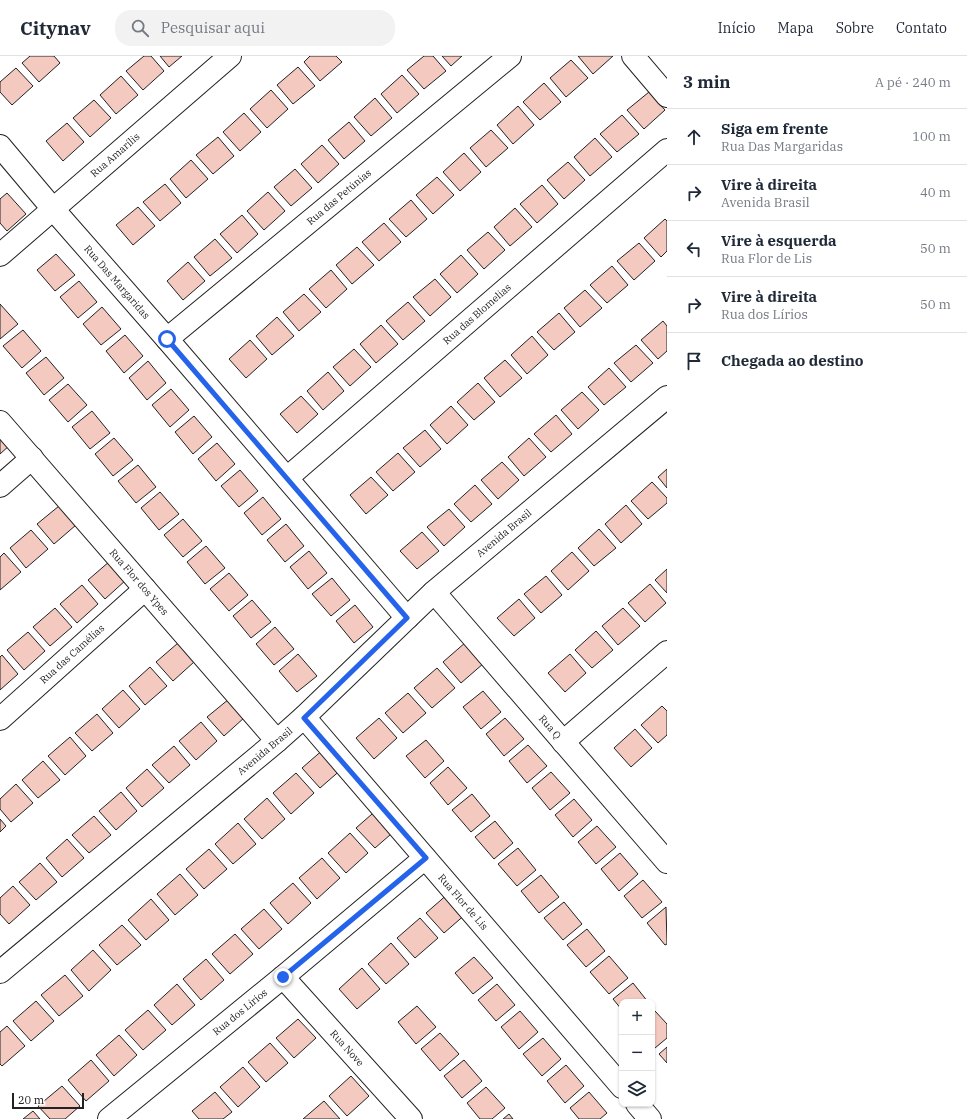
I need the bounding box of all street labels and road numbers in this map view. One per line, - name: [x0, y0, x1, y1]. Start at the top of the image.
- street label: Rua Amarílis: [88, 130, 142, 180]
- street label: Rua das Petúnias: [304, 166, 374, 228]
- street label: Rua Das Margaridas: [81, 242, 153, 322]
- street label: Rua das Blomelias: [440, 281, 514, 347]
- street label: Avenida Brasil: [474, 506, 534, 560]
- street label: Rua Flor dos Ypes: [107, 546, 171, 618]
- street label: Rua das Camélias: [37, 621, 107, 686]
- street label: Rua Q: [536, 712, 564, 742]
- street label: Avenida Brasil: [235, 724, 295, 778]
- street label: Rua Flor de Lis: [435, 871, 491, 933]
- street label: Rua dos Lírios: [210, 986, 270, 1038]
- street label: Rua Nove: [327, 1027, 367, 1069]

